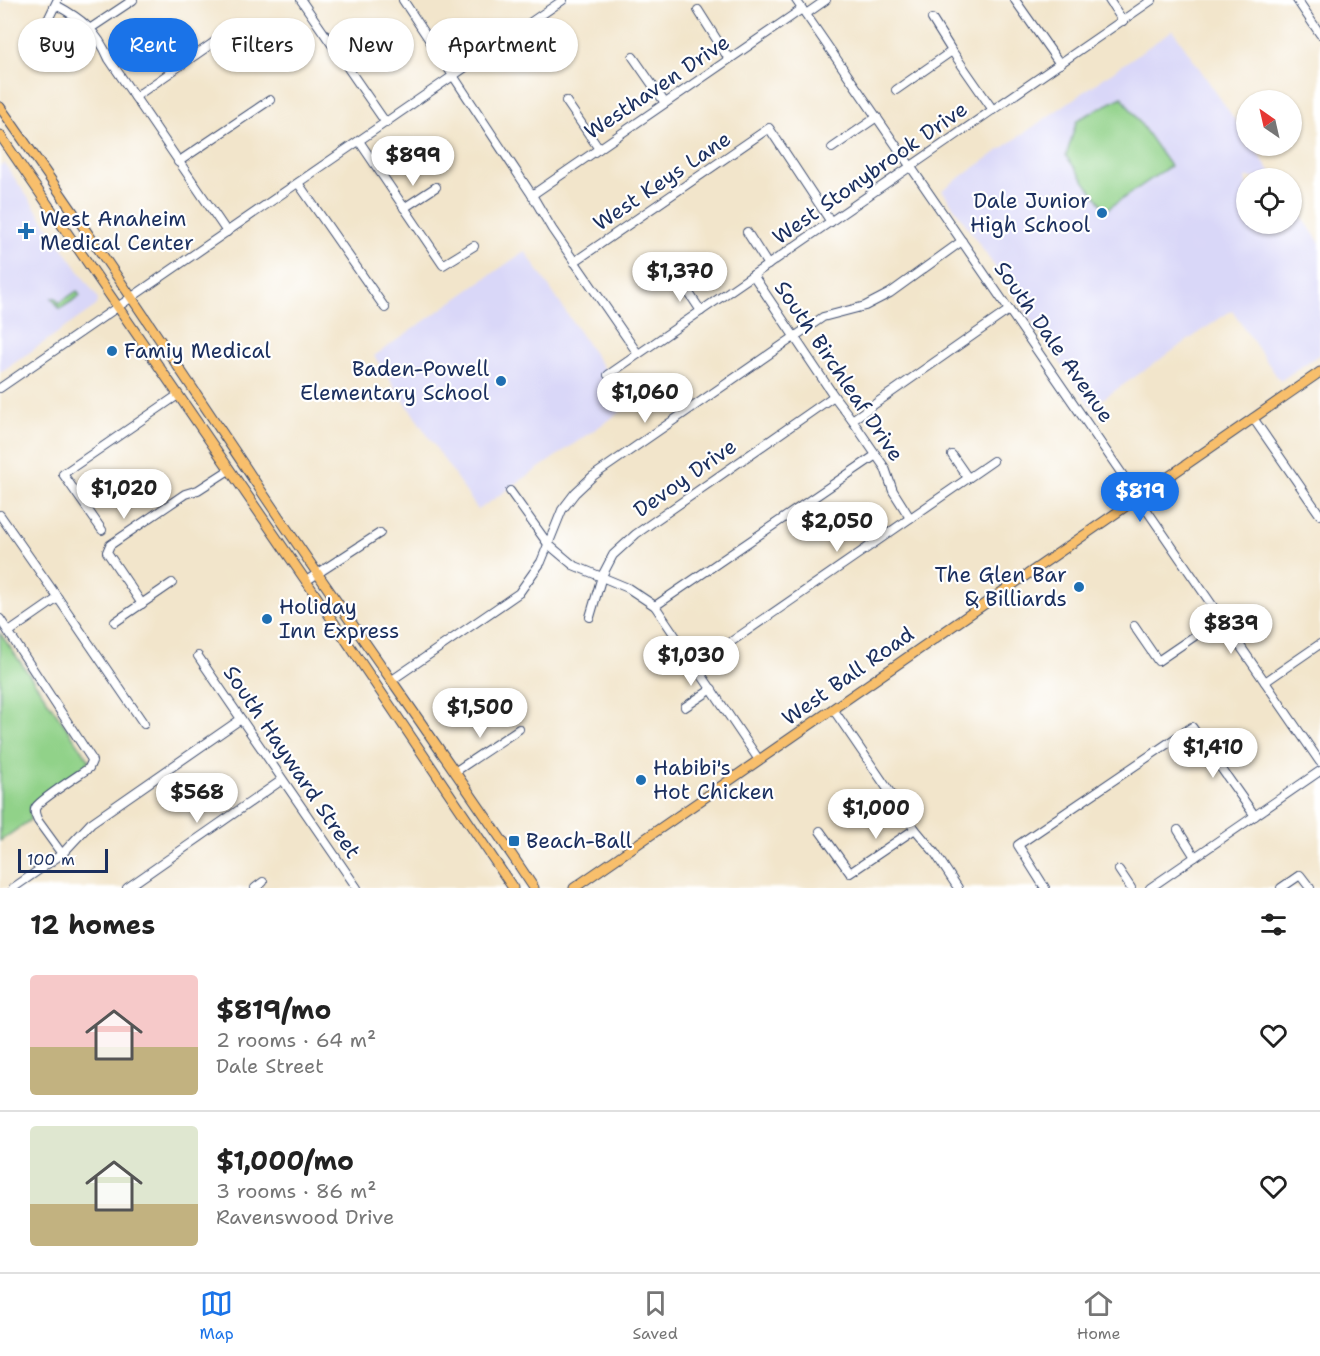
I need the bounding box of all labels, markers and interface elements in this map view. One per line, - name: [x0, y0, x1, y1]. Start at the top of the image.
- chip: Buy: [18, 18, 96, 72]
- chip: Rent: [108, 18, 198, 72]
- chip: Filters: [210, 18, 315, 72]
- chip: New: [327, 18, 414, 72]
- chip: Apartment: [426, 18, 578, 72]
- street label: Westhaven Drive: [579, 28, 735, 146]
- north arrow: [1236, 90, 1302, 156]
- map controls: [1236, 90, 1302, 234]
- street label: West Stonybrook Drive: [767, 95, 973, 251]
- street label: West Keys Lane: [588, 125, 736, 237]
- pin: $899: [377, 136, 449, 187]
- text: $899: [385, 142, 441, 168]
- button: locate: [1236, 168, 1302, 234]
- place label: Dale Junior High School: [970, 187, 1091, 239]
- place label: West Anaheim Medical Center: [40, 205, 194, 257]
- marker: Dale Junior High School: [1095, 206, 1109, 220]
- marker: West Anaheim Medical Center: [17, 222, 35, 240]
- pin: $1,370: [631, 252, 729, 303]
- street label: South Dale Avenue: [988, 256, 1120, 428]
- text: $1,370: [646, 258, 714, 284]
- street label: South Birchleaf Drive: [768, 275, 910, 467]
- place label: Famiy Medical: [124, 337, 272, 365]
- marker: Famiy Medical: [105, 344, 119, 358]
- place label: Baden-Powell Elementary School: [300, 355, 490, 407]
- pin: $1,060: [596, 373, 694, 424]
- marker: Baden-Powell Elementary School: [494, 374, 508, 388]
- text: $1,060: [611, 379, 679, 405]
- street label: Devoy Drive: [628, 432, 742, 524]
- pin: $1,020: [75, 469, 173, 520]
- pin: $819: [1104, 472, 1176, 523]
- text: $1,020: [90, 475, 158, 501]
- text: $819: [1115, 478, 1165, 504]
- pin: $2,050: [788, 502, 886, 553]
- text: $2,050: [801, 508, 873, 534]
- place label: The Glen Bar & Billiards: [934, 561, 1067, 613]
- marker: The Glen Bar & Billiards: [1072, 580, 1086, 594]
- place label: Holiday Inn Express: [279, 593, 399, 645]
- pin: $839: [1195, 604, 1267, 655]
- text: $839: [1204, 610, 1258, 636]
- marker: Holiday Inn Express: [260, 612, 274, 626]
- street label: West Ball Road: [777, 620, 919, 732]
- pin: $1,030: [642, 636, 740, 687]
- text: $1,030: [657, 642, 725, 668]
- street label: South Hayward Street: [217, 660, 367, 864]
- pin: $1,500: [431, 688, 529, 739]
- text: $1,500: [446, 694, 514, 720]
- pin: $1,410: [1164, 728, 1262, 779]
- text: $1,410: [1183, 734, 1243, 760]
- place label: Habibi's Hot Chicken: [653, 754, 774, 806]
- pin: $568: [161, 773, 233, 824]
- marker: Habibi's Hot Chicken: [634, 773, 648, 787]
- text: $568: [170, 779, 224, 805]
- pin: $1,000: [827, 789, 925, 840]
- text: $1,000: [842, 795, 910, 821]
- place label: Beach-Ball: [526, 827, 633, 855]
- marker: Beach-Ball: [507, 834, 521, 848]
- scale bar: [18, 846, 108, 874]
- text: 100 m: [27, 849, 75, 870]
- text: 12 homes: [30, 907, 155, 942]
- icon: filters: [1257, 908, 1290, 941]
- text: $819/mo: [216, 992, 331, 1027]
- icon: home: [78, 999, 150, 1071]
- icon: heart: [1257, 1019, 1290, 1052]
- text: 2 rooms · 64 m²: [216, 1027, 376, 1053]
- text: Dale Street: [216, 1053, 324, 1079]
- text: $1,000/mo: [216, 1143, 354, 1178]
- icon: home: [78, 1150, 150, 1222]
- icon: heart: [1257, 1170, 1290, 1203]
- text: 3 rooms · 86 m²: [216, 1178, 376, 1204]
- text: Ravenswood Drive: [216, 1204, 394, 1230]
- tab: Map: [199, 1287, 234, 1344]
- tab: Saved: [632, 1287, 678, 1344]
- tab: Home: [1077, 1287, 1121, 1344]

